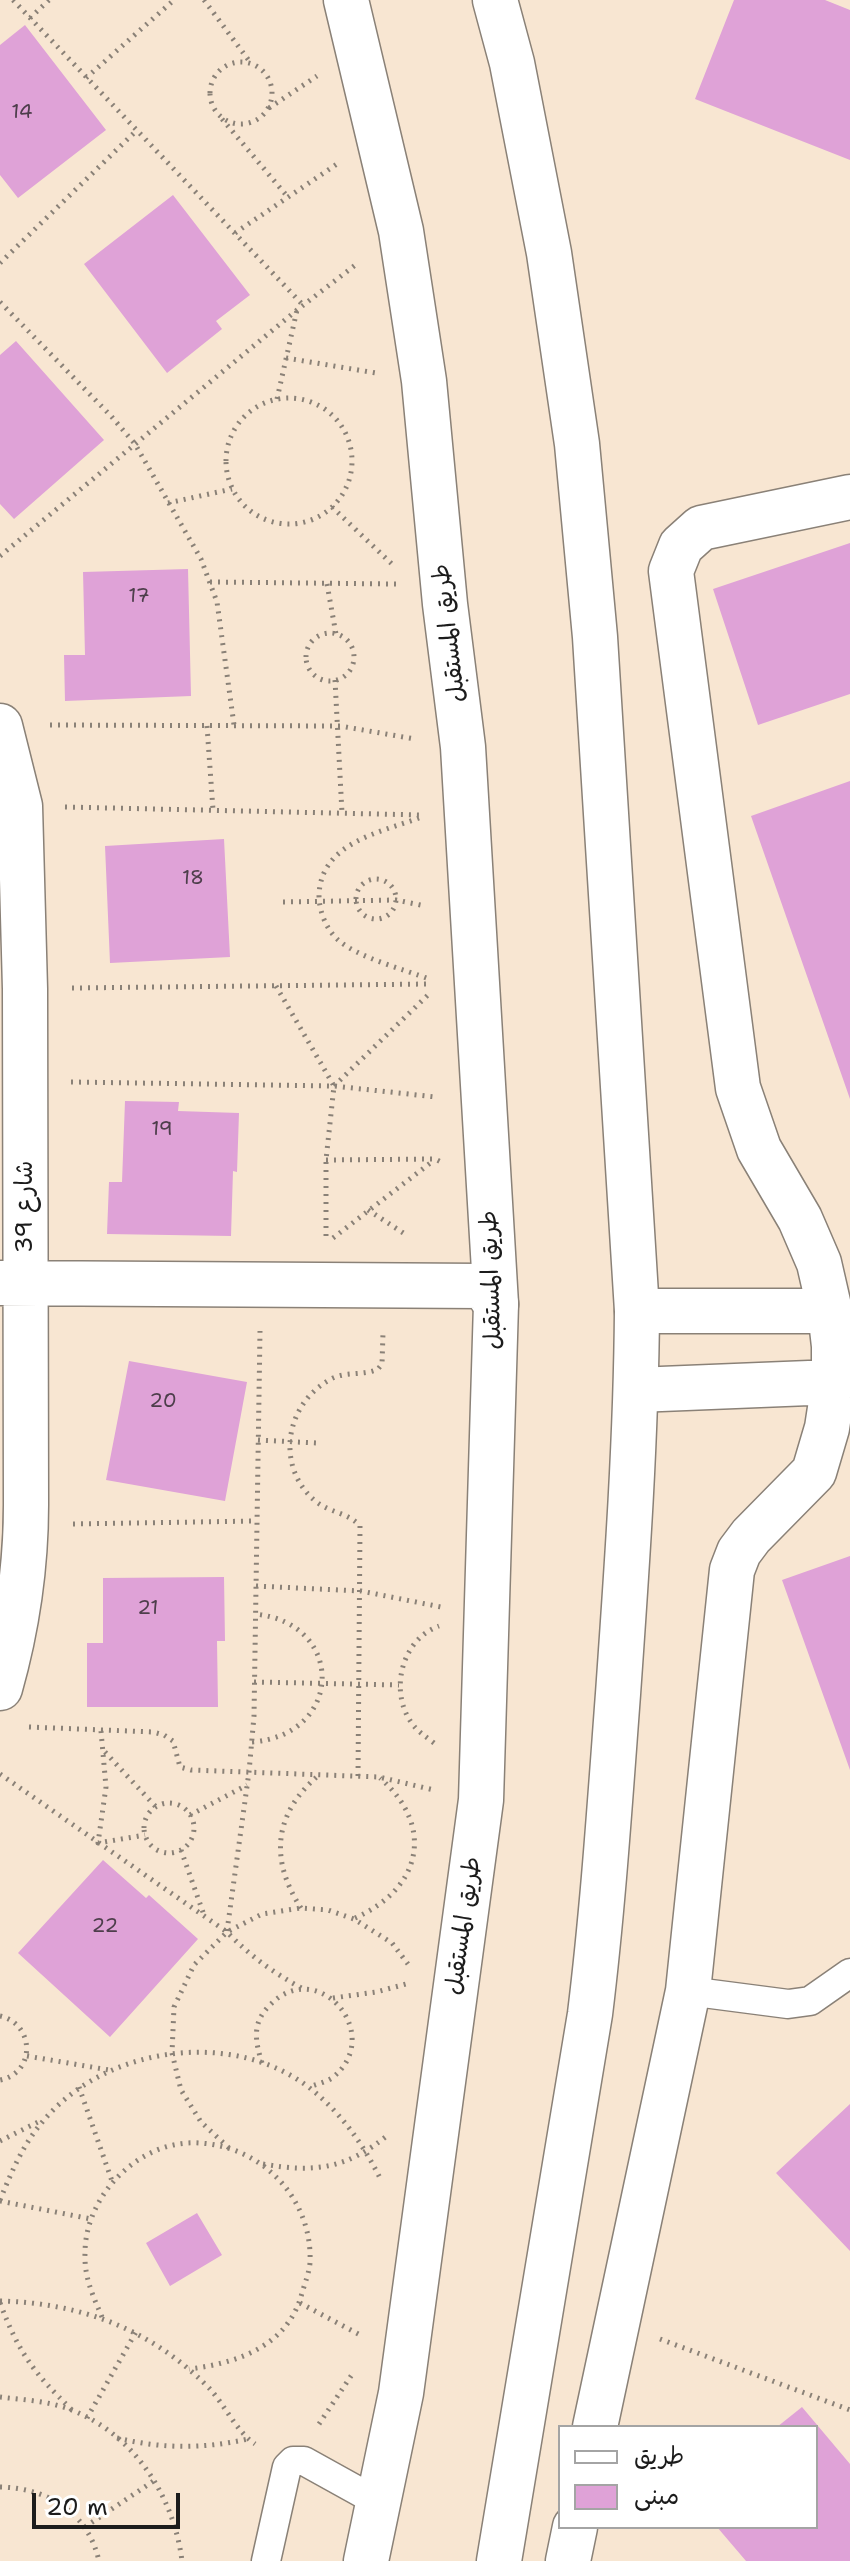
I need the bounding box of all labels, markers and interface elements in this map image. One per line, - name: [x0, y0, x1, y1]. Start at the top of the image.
- house number: 14: [11, 101, 33, 125]
- street label: طريق المستقبل: [427, 562, 473, 704]
- house number: 17: [128, 585, 150, 609]
- house number: 18: [182, 867, 204, 891]
- house number: 19: [151, 1118, 173, 1142]
- street label: شارع 39: [12, 1161, 40, 1253]
- street label: طريق المستقبل: [475, 1210, 509, 1350]
- house number: 20: [149, 1390, 177, 1414]
- house number: 21: [137, 1597, 159, 1621]
- street label: طريق المستقبل: [440, 1855, 488, 1997]
- house number: 22: [92, 1915, 118, 1939]
- legend: [558, 2425, 818, 2529]
- text: طريق: [634, 2440, 684, 2472]
- scale bar: [36, 2477, 184, 2527]
- text: مبنى: [634, 2480, 679, 2512]
- text: 20 m: [46, 2491, 108, 2523]

